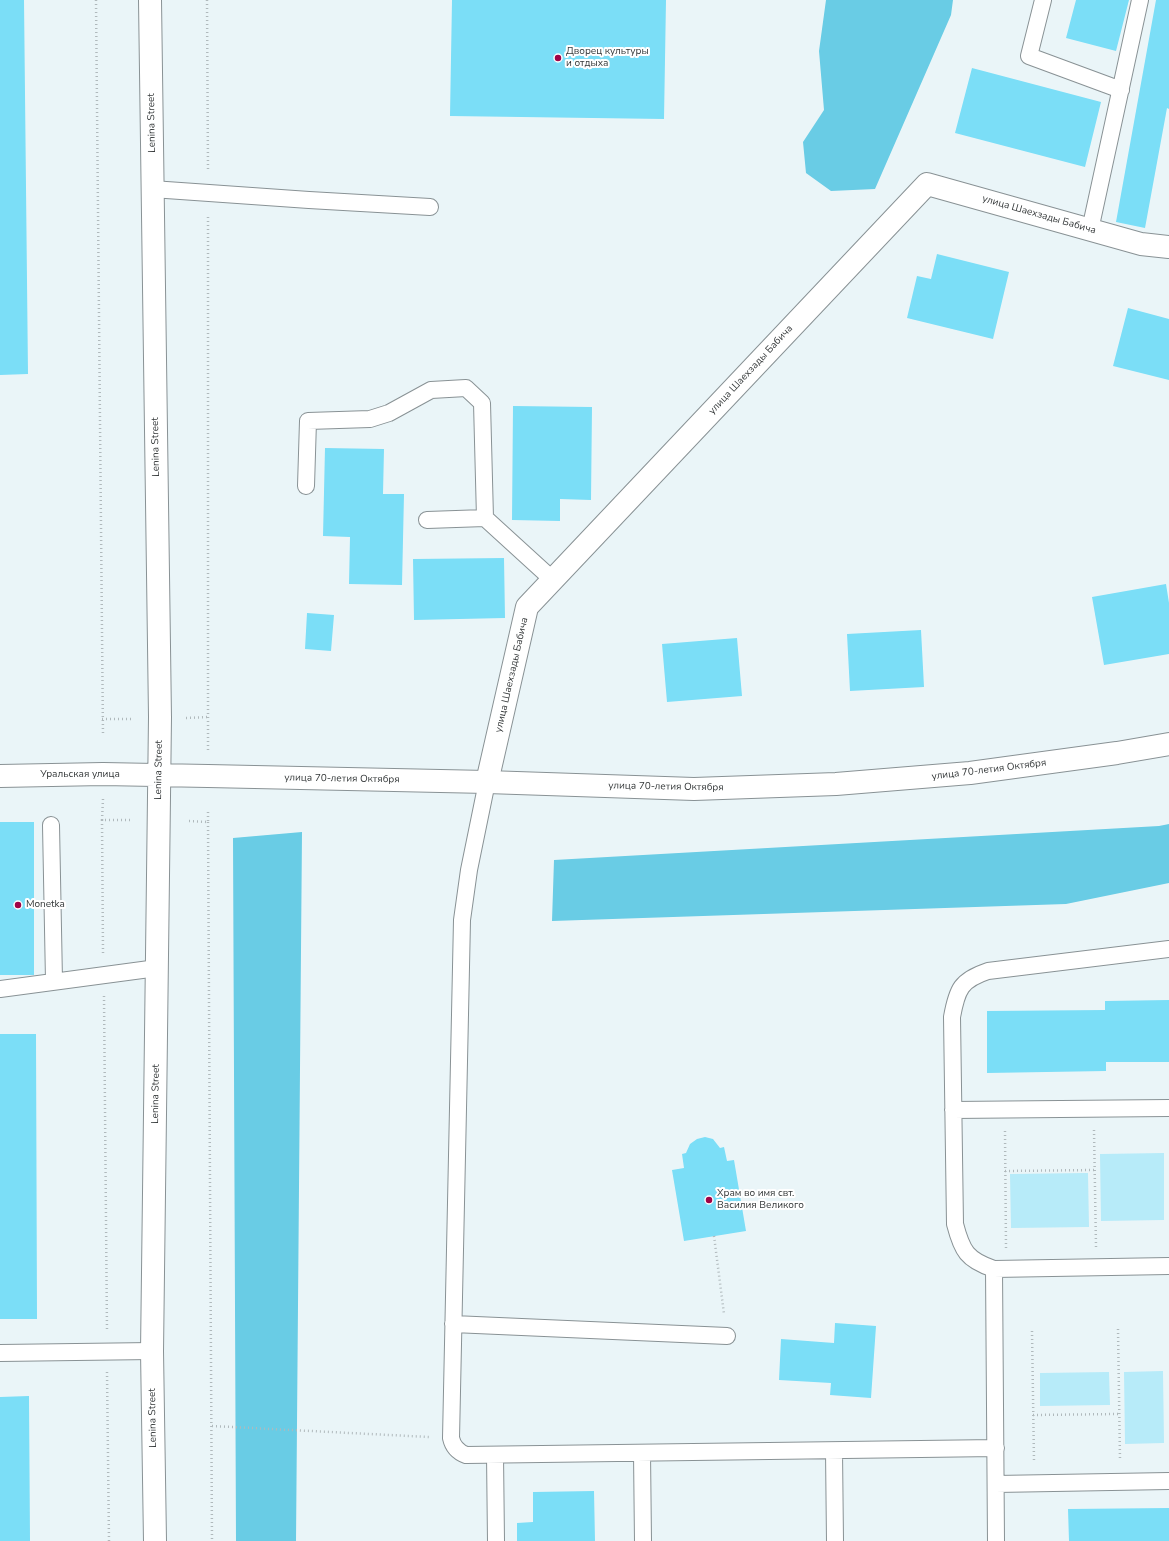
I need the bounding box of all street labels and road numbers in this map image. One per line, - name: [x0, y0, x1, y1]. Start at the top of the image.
- street label: Lenina Street: [145, 93, 159, 153]
- street label: улица Шаехзады Бабича: [981, 193, 1097, 237]
- street label: улица Шаехзады Бабича: [706, 323, 796, 417]
- street label: Lenina Street: [149, 417, 163, 477]
- street label: улица Шаехзады Бабича: [493, 616, 531, 734]
- street label: Lenina Street: [152, 740, 166, 800]
- street label: улица 70-летия Октября: [931, 757, 1047, 783]
- street label: Уральская улица: [40, 769, 120, 781]
- street label: улица 70-летия Октября: [284, 772, 400, 786]
- street label: улица 70-летия Октября: [608, 780, 724, 794]
- street label: Lenina Street: [149, 1064, 163, 1124]
- street label: Lenina Street: [146, 1388, 160, 1448]

